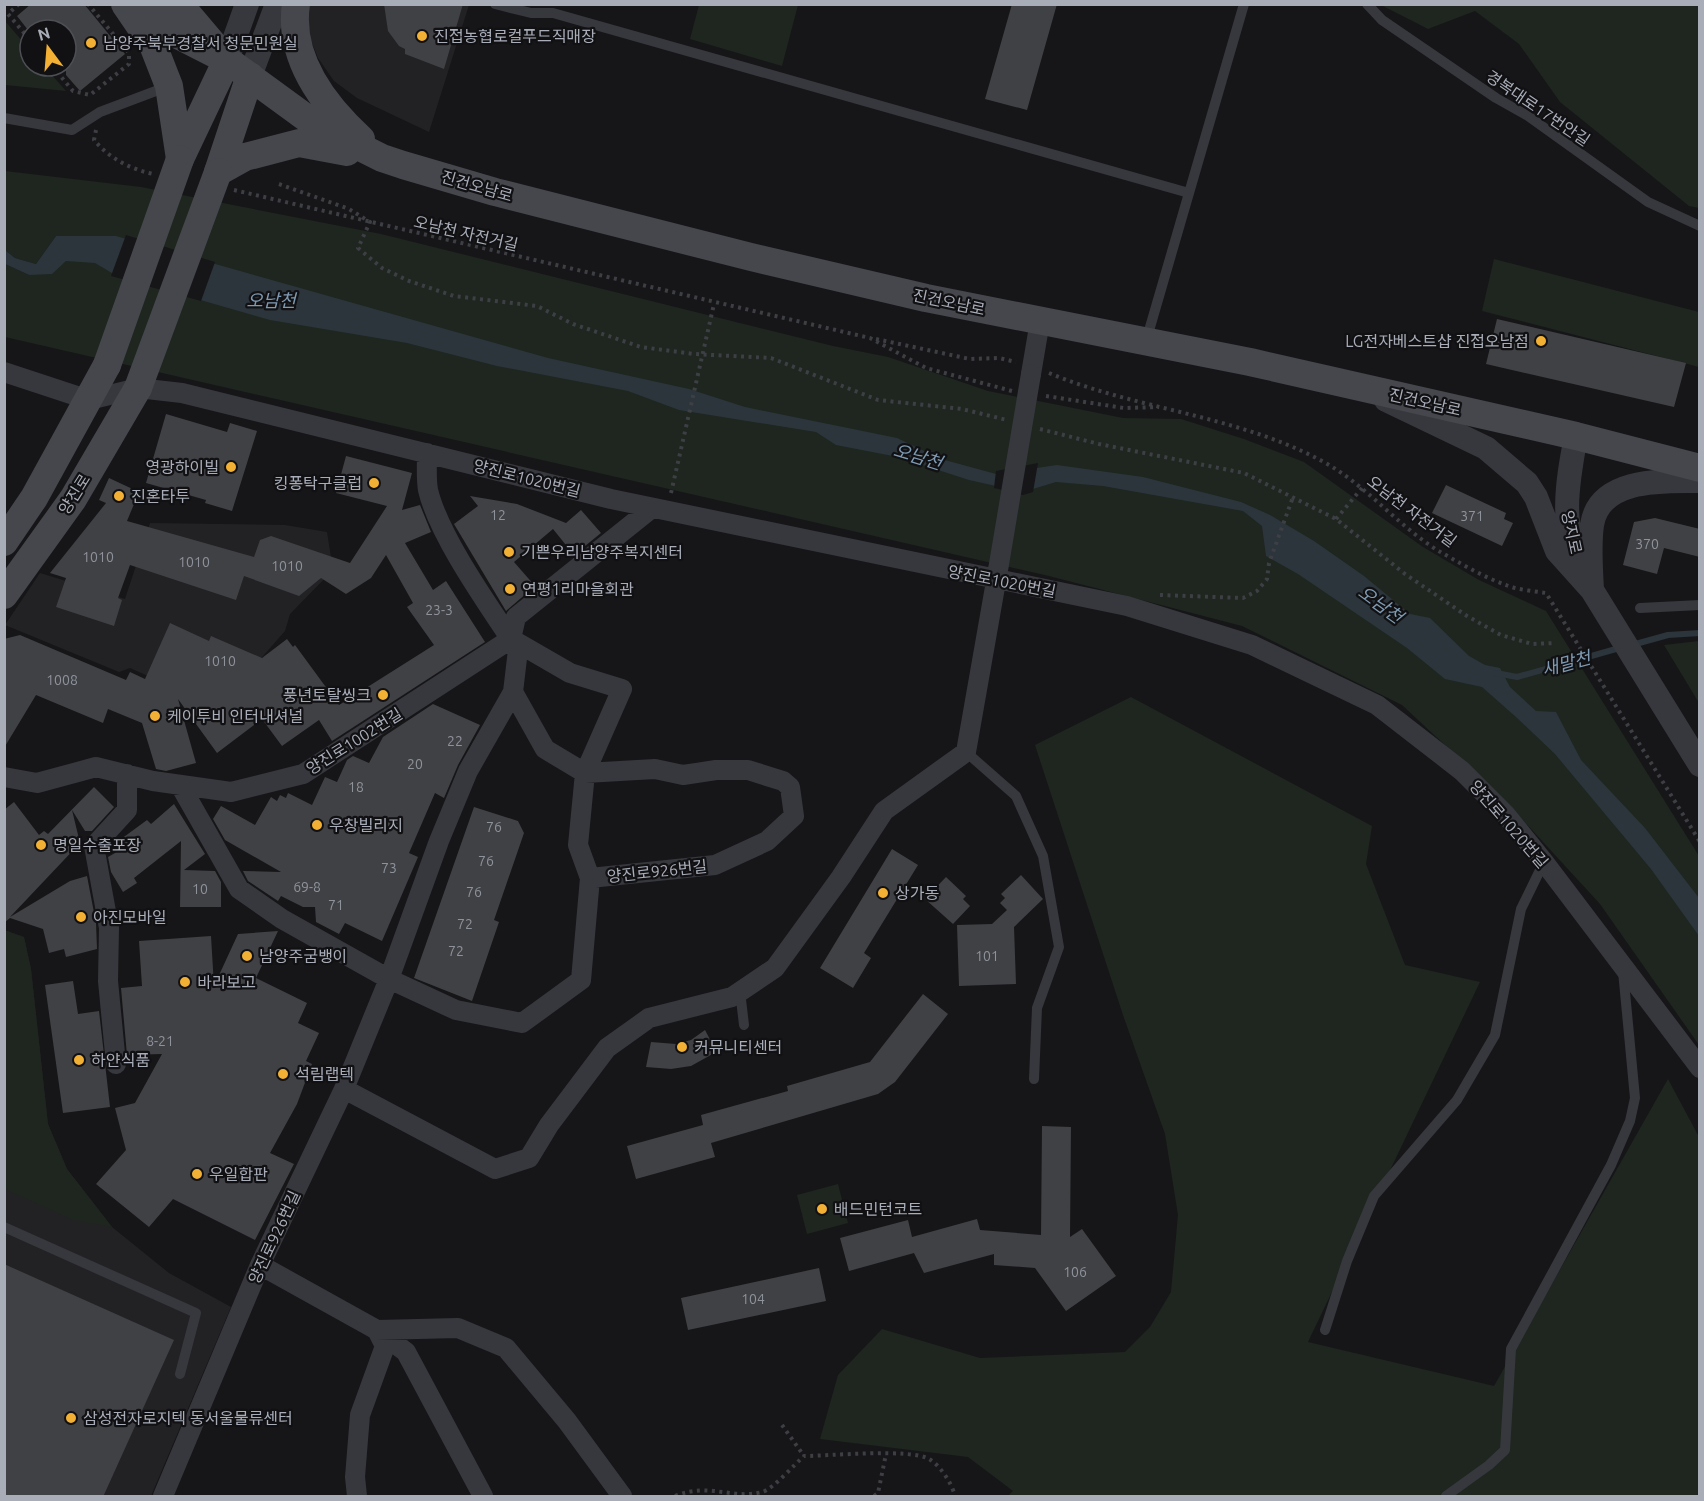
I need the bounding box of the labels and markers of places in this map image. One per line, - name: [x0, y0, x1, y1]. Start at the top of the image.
- place label: 진접농협로컬푸드직매장: [434, 27, 596, 45]
- marker: 진접농협로컬푸드직매장: [415, 29, 429, 43]
- place label: 남양주북부경찰서 청문민원실: [103, 34, 298, 52]
- marker: 남양주북부경찰서 청문민원실: [84, 36, 98, 50]
- place label: LG전자베스트샵 진접오남점: [1345, 332, 1529, 350]
- marker: LG전자베스트샵 진접오남점: [1534, 334, 1548, 348]
- place label: 영광하이빌: [145, 458, 219, 476]
- marker: 영광하이빌: [224, 460, 238, 474]
- place label: 킹퐁탁구클럽: [274, 474, 362, 492]
- marker: 킹퐁탁구클럽: [367, 476, 381, 490]
- place label: 진혼타투: [131, 487, 190, 505]
- marker: 진혼타투: [112, 489, 126, 503]
- place label: 기쁜우리남양주복지센터: [521, 543, 683, 561]
- marker: 기쁜우리남양주복지센터: [502, 545, 516, 559]
- place label: 연평1리마을회관: [522, 580, 634, 598]
- marker: 연평1리마을회관: [503, 582, 517, 596]
- place label: 풍년토탈씽크: [283, 686, 371, 704]
- marker: 풍년토탈씽크: [376, 688, 390, 702]
- place label: 케이투비 인터내셔널: [167, 707, 303, 725]
- marker: 케이투비 인터내셔널: [148, 709, 162, 723]
- place label: 우창빌리지: [329, 816, 403, 834]
- marker: 우창빌리지: [310, 818, 324, 832]
- place label: 명일수출포장: [53, 836, 142, 854]
- marker: 명일수출포장: [34, 838, 48, 852]
- place label: 상가동: [895, 884, 939, 902]
- marker: 상가동: [876, 886, 890, 900]
- place label: 아진모바일: [93, 908, 167, 926]
- marker: 아진모바일: [74, 910, 88, 924]
- place label: 남양주굼뱅이: [259, 947, 347, 965]
- marker: 남양주굼뱅이: [240, 949, 254, 963]
- place label: 바라보고: [197, 973, 256, 991]
- marker: 바라보고: [178, 975, 192, 989]
- place label: 커뮤니티센터: [694, 1038, 782, 1056]
- marker: 커뮤니티센터: [675, 1040, 689, 1054]
- place label: 하얀식품: [91, 1051, 150, 1069]
- marker: 하얀식품: [72, 1053, 86, 1067]
- place label: 석림랩텍: [295, 1065, 354, 1083]
- marker: 석림랩텍: [276, 1067, 290, 1081]
- place label: 우일합판: [209, 1165, 268, 1183]
- marker: 우일합판: [190, 1167, 204, 1181]
- place label: 배드민턴코트: [834, 1200, 922, 1218]
- marker: 배드민턴코트: [815, 1202, 829, 1216]
- place label: 삼성전자로지텍 동서울물류센터: [83, 1409, 293, 1427]
- marker: 삼성전자로지텍 동서울물류센터: [64, 1411, 78, 1425]

